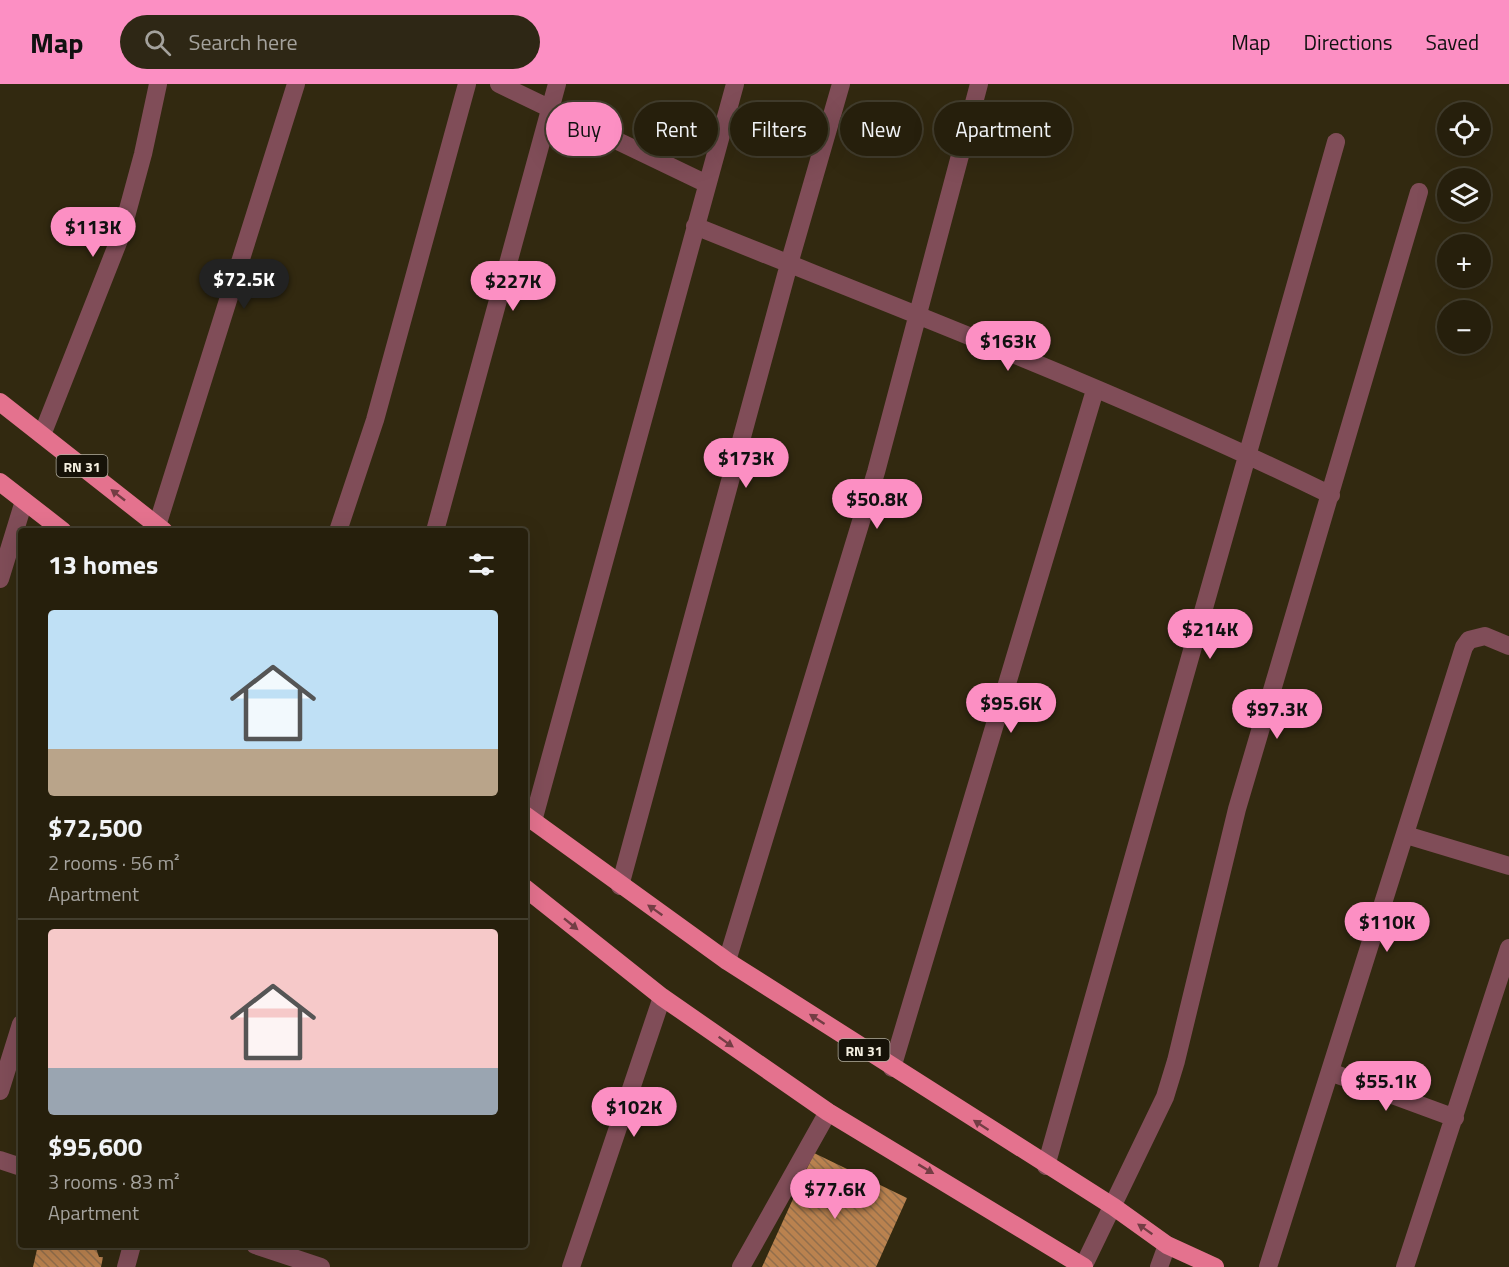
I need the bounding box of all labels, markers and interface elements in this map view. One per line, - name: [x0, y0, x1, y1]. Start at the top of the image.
- search box: [120, 15, 540, 69]
- text: Map: [30, 21, 84, 64]
- text: Search here: [189, 25, 298, 59]
- icon: search: [141, 26, 174, 59]
- text: Map: [1231, 26, 1271, 58]
- text: Directions: [1304, 26, 1393, 58]
- text: Saved: [1426, 26, 1479, 58]
- chip: Buy: [546, 102, 622, 156]
- chip: Rent: [634, 102, 718, 156]
- chip: Filters: [730, 102, 828, 156]
- chip: New: [840, 102, 922, 156]
- chip: Apartment: [934, 102, 1072, 156]
- map controls: [1437, 102, 1491, 354]
- button: locate: [1437, 102, 1491, 156]
- button: layers: [1437, 168, 1491, 222]
- pin: $113K: [51, 207, 135, 258]
- text: $113K: [65, 211, 121, 242]
- button: +: [1437, 234, 1491, 288]
- pin: $72.5K: [195, 259, 293, 310]
- pin: $227K: [471, 261, 555, 312]
- text: $72.5K: [213, 263, 275, 294]
- text: $227K: [485, 265, 541, 296]
- button: −: [1437, 300, 1491, 354]
- pin: $163K: [966, 321, 1050, 372]
- text: $163K: [980, 325, 1036, 356]
- pin: $173K: [704, 438, 788, 489]
- text: $173K: [718, 442, 774, 473]
- road number: RN 31: [56, 455, 107, 477]
- pin: $50.8K: [828, 479, 926, 530]
- text: $50.8K: [846, 483, 908, 514]
- one-way arrow: [110, 489, 125, 501]
- text: 13 homes: [48, 545, 158, 584]
- icon: filters: [465, 548, 498, 581]
- pin: $214K: [1168, 609, 1252, 660]
- text: $214K: [1182, 613, 1238, 644]
- icon: home: [219, 649, 327, 757]
- pin: $95.6K: [962, 683, 1060, 734]
- text: $95.6K: [980, 687, 1042, 718]
- pin: $97.3K: [1228, 689, 1326, 740]
- text: $97.3K: [1246, 693, 1308, 724]
- text: $72,500: [48, 808, 142, 847]
- text: 2 rooms · 56 m²: [48, 847, 180, 878]
- text: Apartment: [48, 878, 139, 909]
- pin: $110K: [1345, 902, 1429, 953]
- one-way arrow: [647, 905, 663, 916]
- text: $110K: [1359, 906, 1415, 937]
- one-way arrow: [563, 918, 578, 930]
- icon: home: [219, 968, 327, 1076]
- one-way arrow: [809, 1014, 825, 1025]
- one-way arrow: [717, 1036, 733, 1048]
- road number: RN 31: [838, 1039, 890, 1061]
- pin: $55.1K: [1337, 1061, 1435, 1112]
- text: $55.1K: [1355, 1065, 1417, 1096]
- pin: $102K: [592, 1087, 676, 1138]
- text: $102K: [606, 1091, 662, 1122]
- one-way arrow: [973, 1119, 989, 1130]
- text: $95,600: [48, 1127, 142, 1166]
- one-way arrow: [918, 1164, 934, 1175]
- text: 3 rooms · 83 m²: [48, 1166, 180, 1197]
- pin: $77.6K: [786, 1169, 884, 1220]
- text: $77.6K: [804, 1173, 866, 1204]
- text: Apartment: [48, 1197, 139, 1228]
- one-way arrow: [1138, 1223, 1154, 1235]

